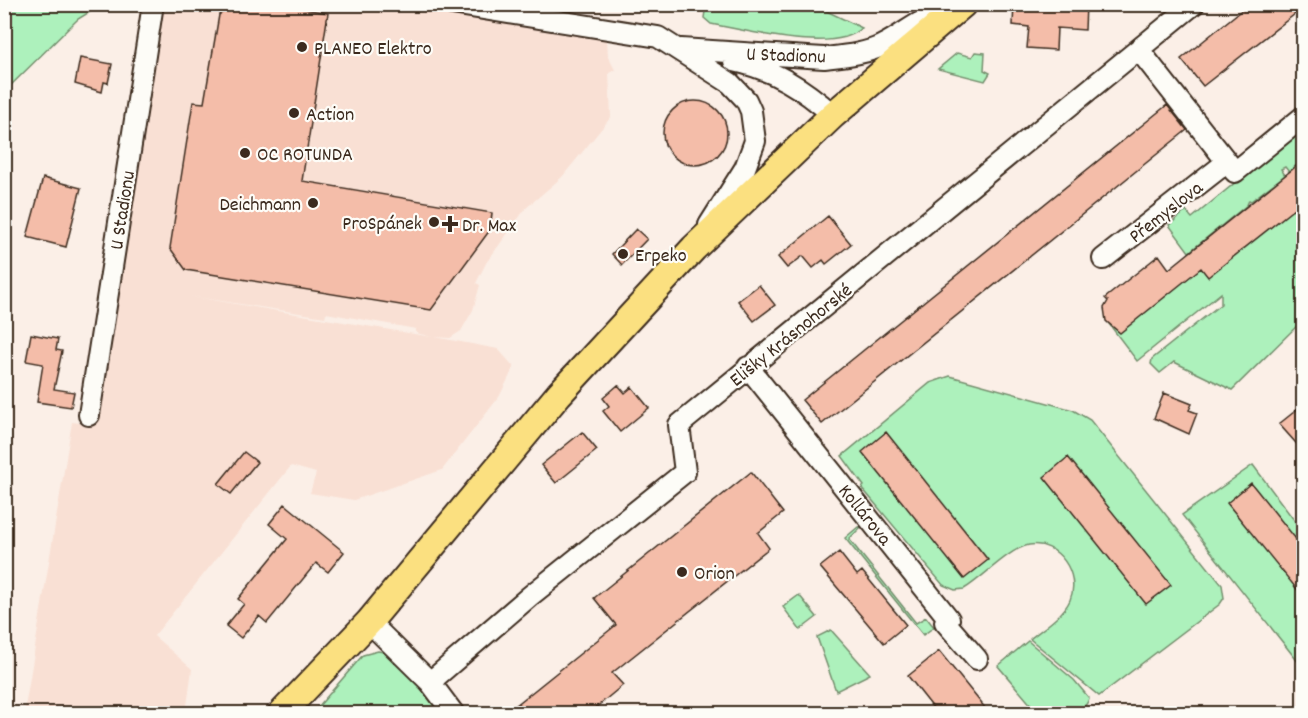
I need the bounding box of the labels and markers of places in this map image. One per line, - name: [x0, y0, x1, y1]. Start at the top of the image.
- place label: PLANEO Elektro: [314, 36, 432, 64]
- marker: PLANEO Elektro: [295, 40, 309, 54]
- place label: Action: [306, 102, 354, 130]
- marker: Action: [287, 106, 301, 120]
- place label: OC ROTUNDA: [257, 142, 353, 170]
- marker: OC ROTUNDA: [238, 146, 252, 160]
- place label: Deichmann: [219, 192, 301, 220]
- marker: Deichmann: [306, 196, 320, 210]
- place label: ProSpánek: [342, 211, 422, 239]
- place label: Dr. Max: [462, 213, 517, 241]
- marker: ProSpánek: [427, 215, 441, 229]
- marker: Dr. Max: [443, 217, 457, 231]
- place label: Erpeko: [635, 243, 687, 271]
- marker: Erpeko: [616, 247, 630, 261]
- place label: Orion: [694, 561, 735, 589]
- marker: Orion: [675, 565, 689, 579]

